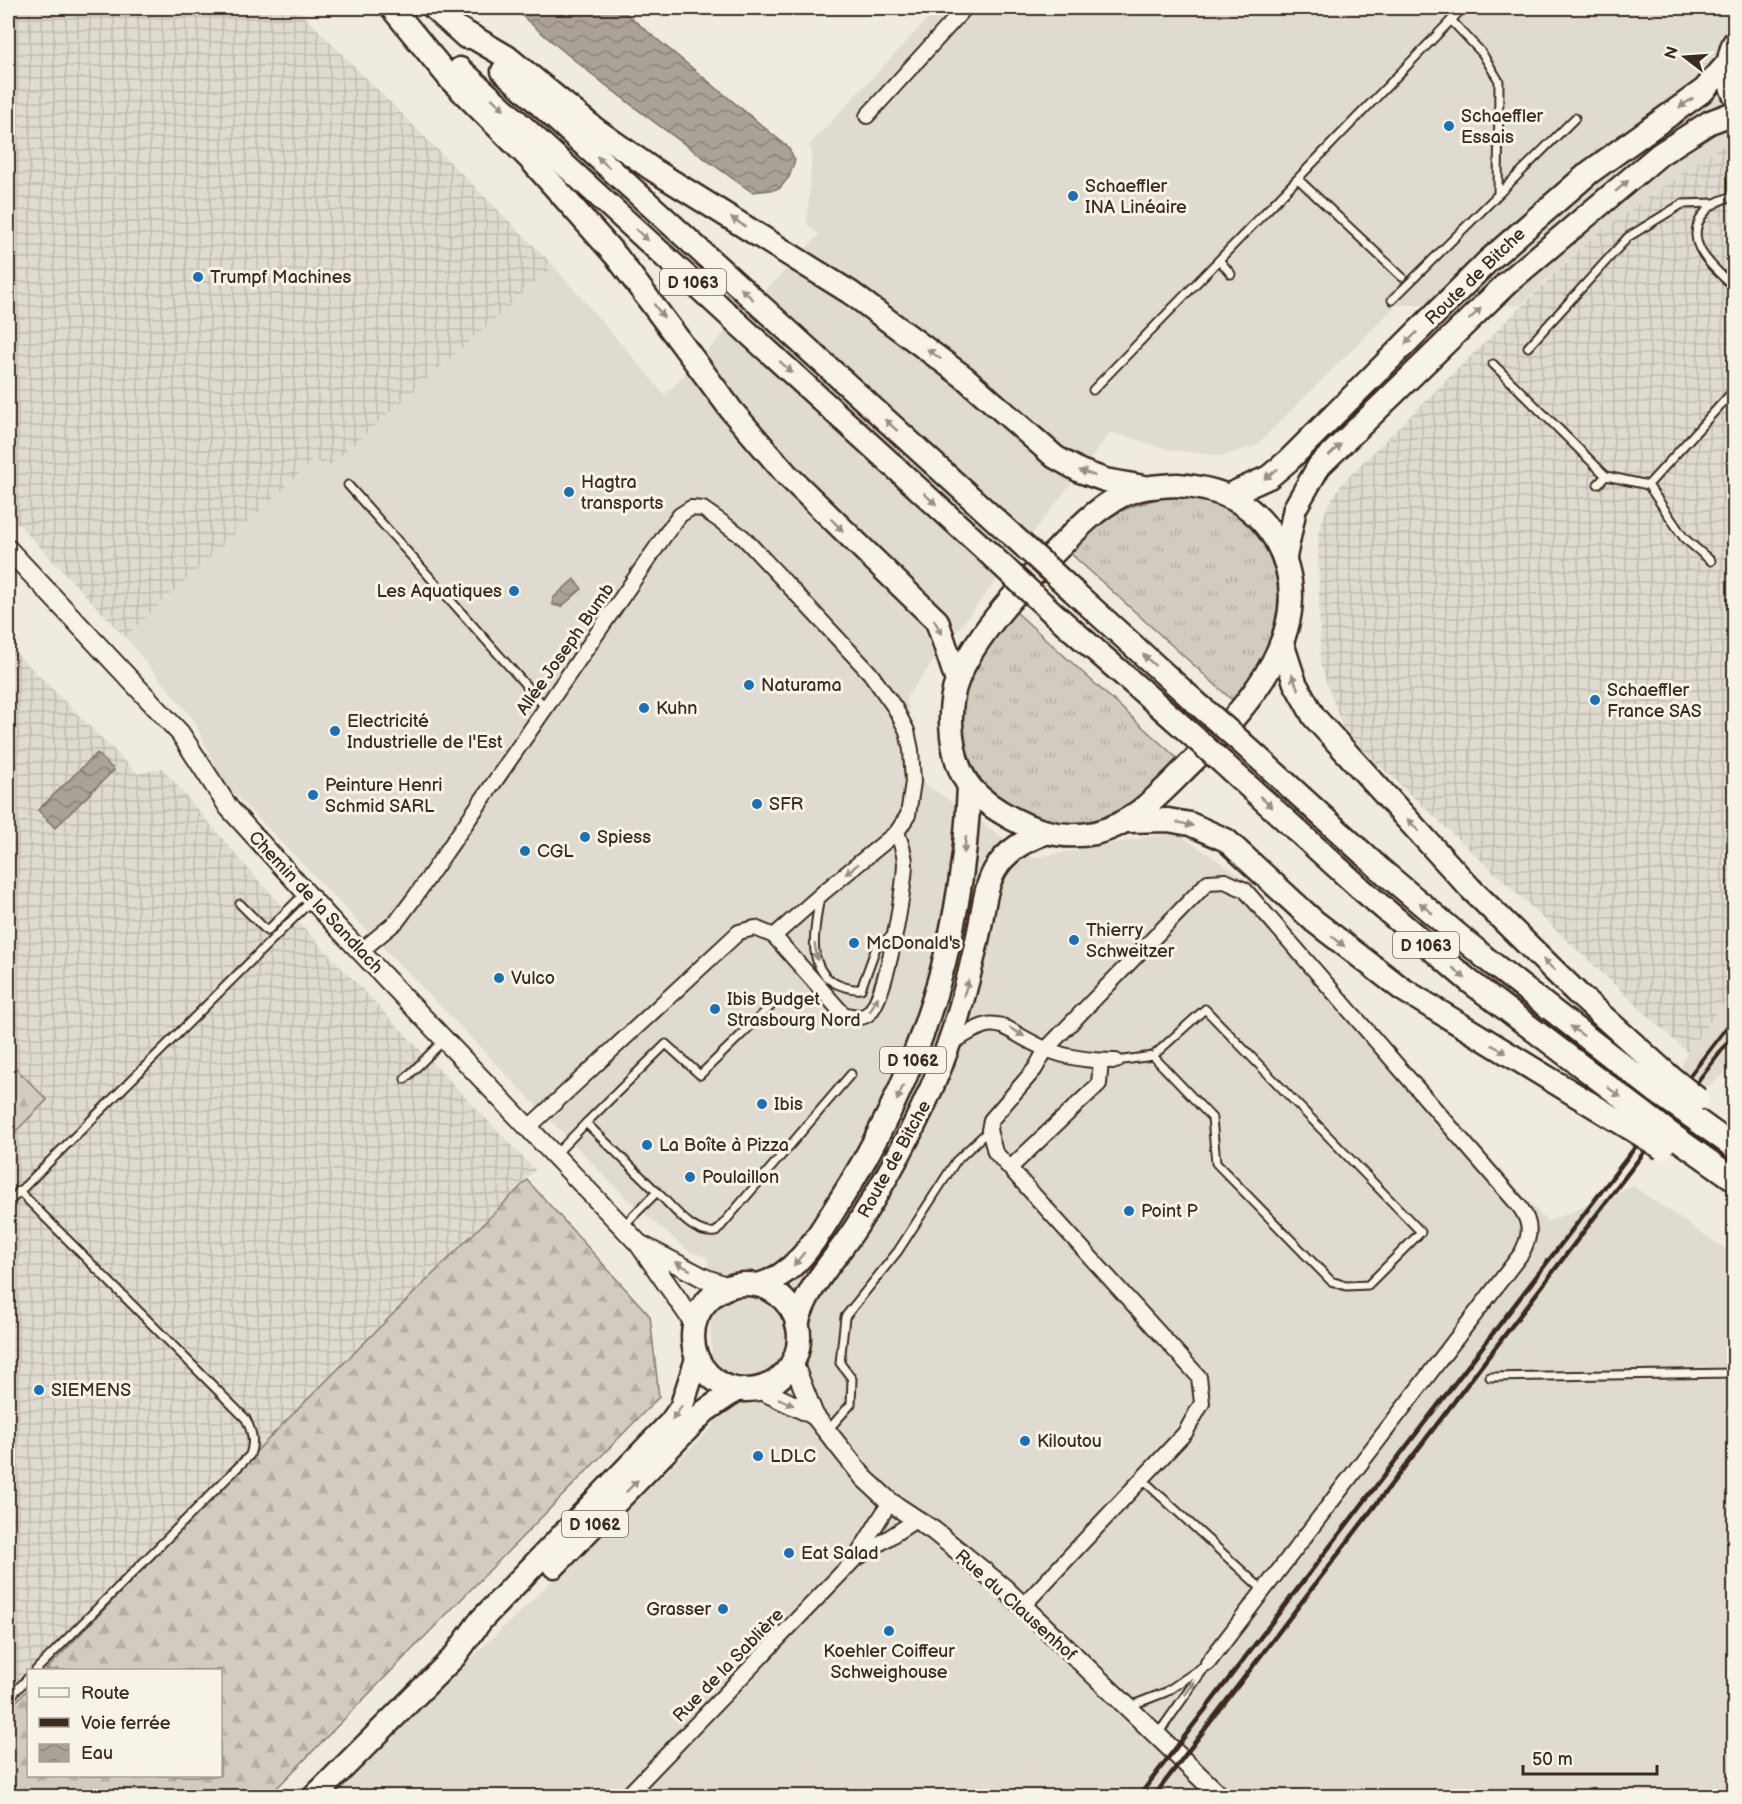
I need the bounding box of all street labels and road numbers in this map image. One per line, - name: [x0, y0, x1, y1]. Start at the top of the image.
- street label: Route de Bitche: [1421, 223, 1530, 329]
- road number: D 1063: [660, 269, 726, 295]
- street label: Allée Joseph Bumb: [512, 579, 619, 719]
- street label: Chemin de la Sandlach: [244, 827, 387, 978]
- road number: D 1063: [1393, 932, 1459, 958]
- road number: D 1062: [880, 1047, 946, 1073]
- street label: Route de Bitche: [854, 1097, 936, 1222]
- road number: D 1062: [562, 1511, 628, 1537]
- street label: Rue du Clausenhof: [951, 1545, 1081, 1666]
- street label: Rue de la Sablière: [669, 1604, 788, 1727]

